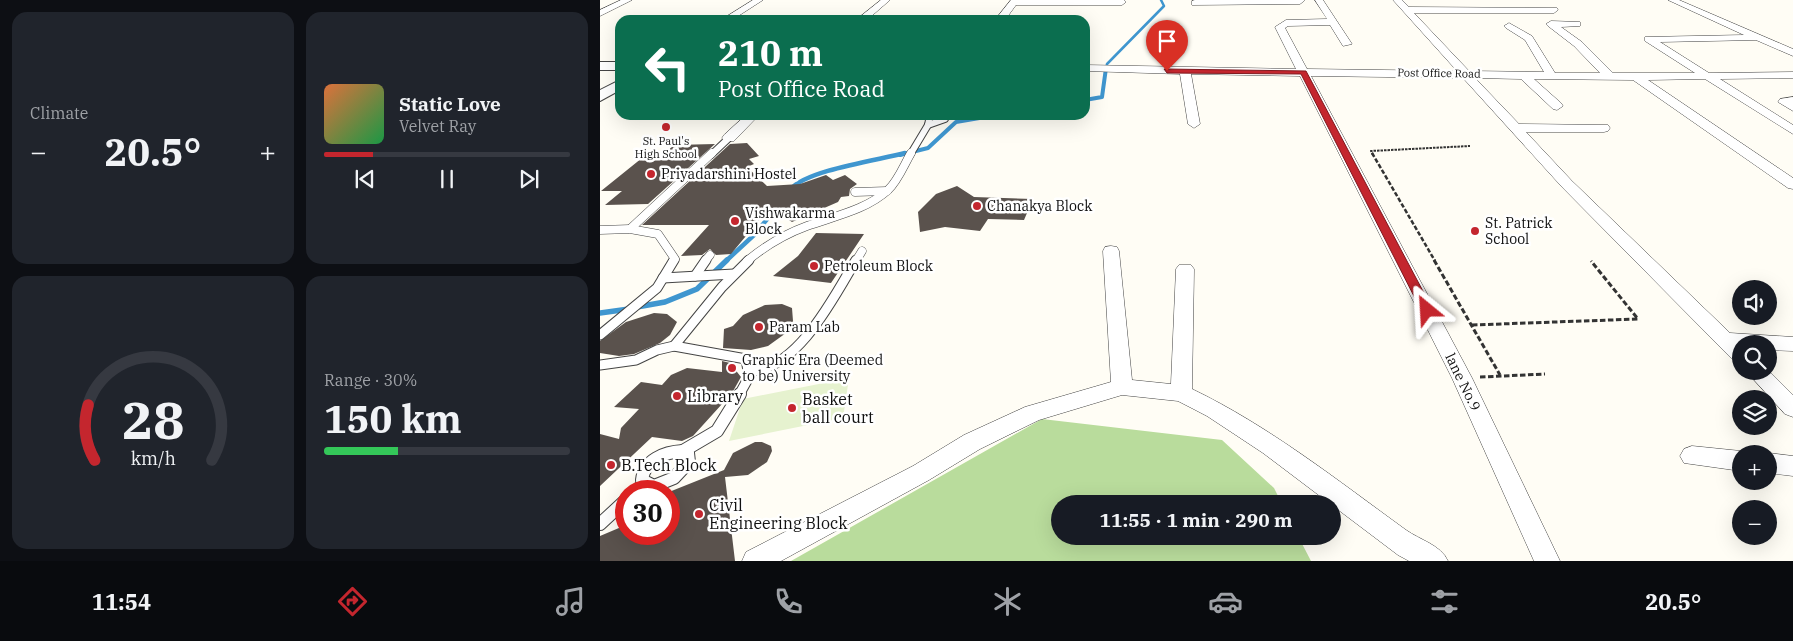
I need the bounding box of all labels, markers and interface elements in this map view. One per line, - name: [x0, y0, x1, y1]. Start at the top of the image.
- pin: [1146, 20, 1188, 71]
- icon: arrive: [1153, 27, 1181, 55]
- text: 210 m: [718, 30, 823, 76]
- icon: left: [635, 35, 700, 100]
- street label: Post Office Road: [1397, 65, 1481, 81]
- text: Post Office Road: [718, 74, 885, 103]
- text: Static Love: [399, 92, 501, 116]
- text: Climate: [30, 103, 88, 123]
- text: Velvet Ray: [399, 116, 476, 136]
- marker: St. Paul's High School: [660, 121, 672, 133]
- text: 20.5°: [105, 127, 201, 176]
- text: −: [30, 133, 47, 170]
- text: +: [259, 133, 276, 170]
- place label: St. Paul's High School: [635, 134, 697, 161]
- icon: previous: [351, 165, 379, 193]
- icon: pause: [433, 165, 461, 193]
- icon: next: [515, 165, 543, 193]
- place label: Priyadarshini Hostel: [661, 165, 796, 183]
- marker: Priyadarshini Hostel: [645, 168, 657, 180]
- place label: Chanakya Block: [987, 197, 1093, 215]
- marker: Chanakya Block: [971, 200, 983, 212]
- place label: Vishwakarma Block: [745, 204, 836, 238]
- place label: St. Patrick School: [1485, 214, 1553, 248]
- marker: Vishwakarma Block: [729, 215, 741, 227]
- marker: St. Patrick School: [1469, 225, 1481, 237]
- place label: Petroleum Block: [824, 257, 934, 275]
- marker: Petroleum Block: [808, 260, 820, 272]
- map controls: [1732, 280, 1777, 545]
- button: sound: [1732, 280, 1777, 325]
- position arrow: [1400, 283, 1452, 335]
- place label: Param Lab: [769, 318, 840, 336]
- marker: Param Lab: [753, 321, 765, 333]
- button: search: [1732, 335, 1777, 380]
- street label: lane No.9: [1441, 350, 1485, 414]
- place label: Graphic Era (Deemed to be) University: [742, 351, 884, 385]
- marker: Graphic Era (Deemed to be) University: [726, 362, 738, 374]
- text: Range · 30%: [324, 370, 417, 390]
- text: 28: [122, 386, 184, 453]
- place label: Library: [687, 386, 744, 406]
- place label: Basket ball court: [802, 389, 874, 427]
- marker: Library: [671, 390, 683, 402]
- button: layers: [1732, 390, 1777, 435]
- text: 150 km: [324, 394, 462, 443]
- marker: Basket ball court: [786, 402, 798, 414]
- button: +: [1732, 445, 1777, 490]
- text: km/h: [130, 447, 176, 470]
- place label: B.Tech Block: [621, 455, 717, 475]
- marker: B.Tech Block: [605, 459, 617, 471]
- speed limit sign: 30: [615, 480, 680, 545]
- place label: Civil Engineering Block: [709, 495, 848, 533]
- button: −: [1732, 500, 1777, 545]
- marker: Civil Engineering Block: [693, 508, 705, 520]
- text: 11:55 · 1 min · 290 m: [1100, 508, 1292, 532]
- icon: directions: [335, 584, 370, 619]
- icon: music: [553, 584, 588, 619]
- icon: phone: [771, 584, 806, 619]
- icon: climate: [990, 584, 1025, 619]
- icon: car: [1208, 584, 1243, 619]
- icon: filters: [1427, 584, 1462, 619]
- text: 11:54: [92, 587, 151, 616]
- text: 20.5°: [1645, 587, 1701, 616]

